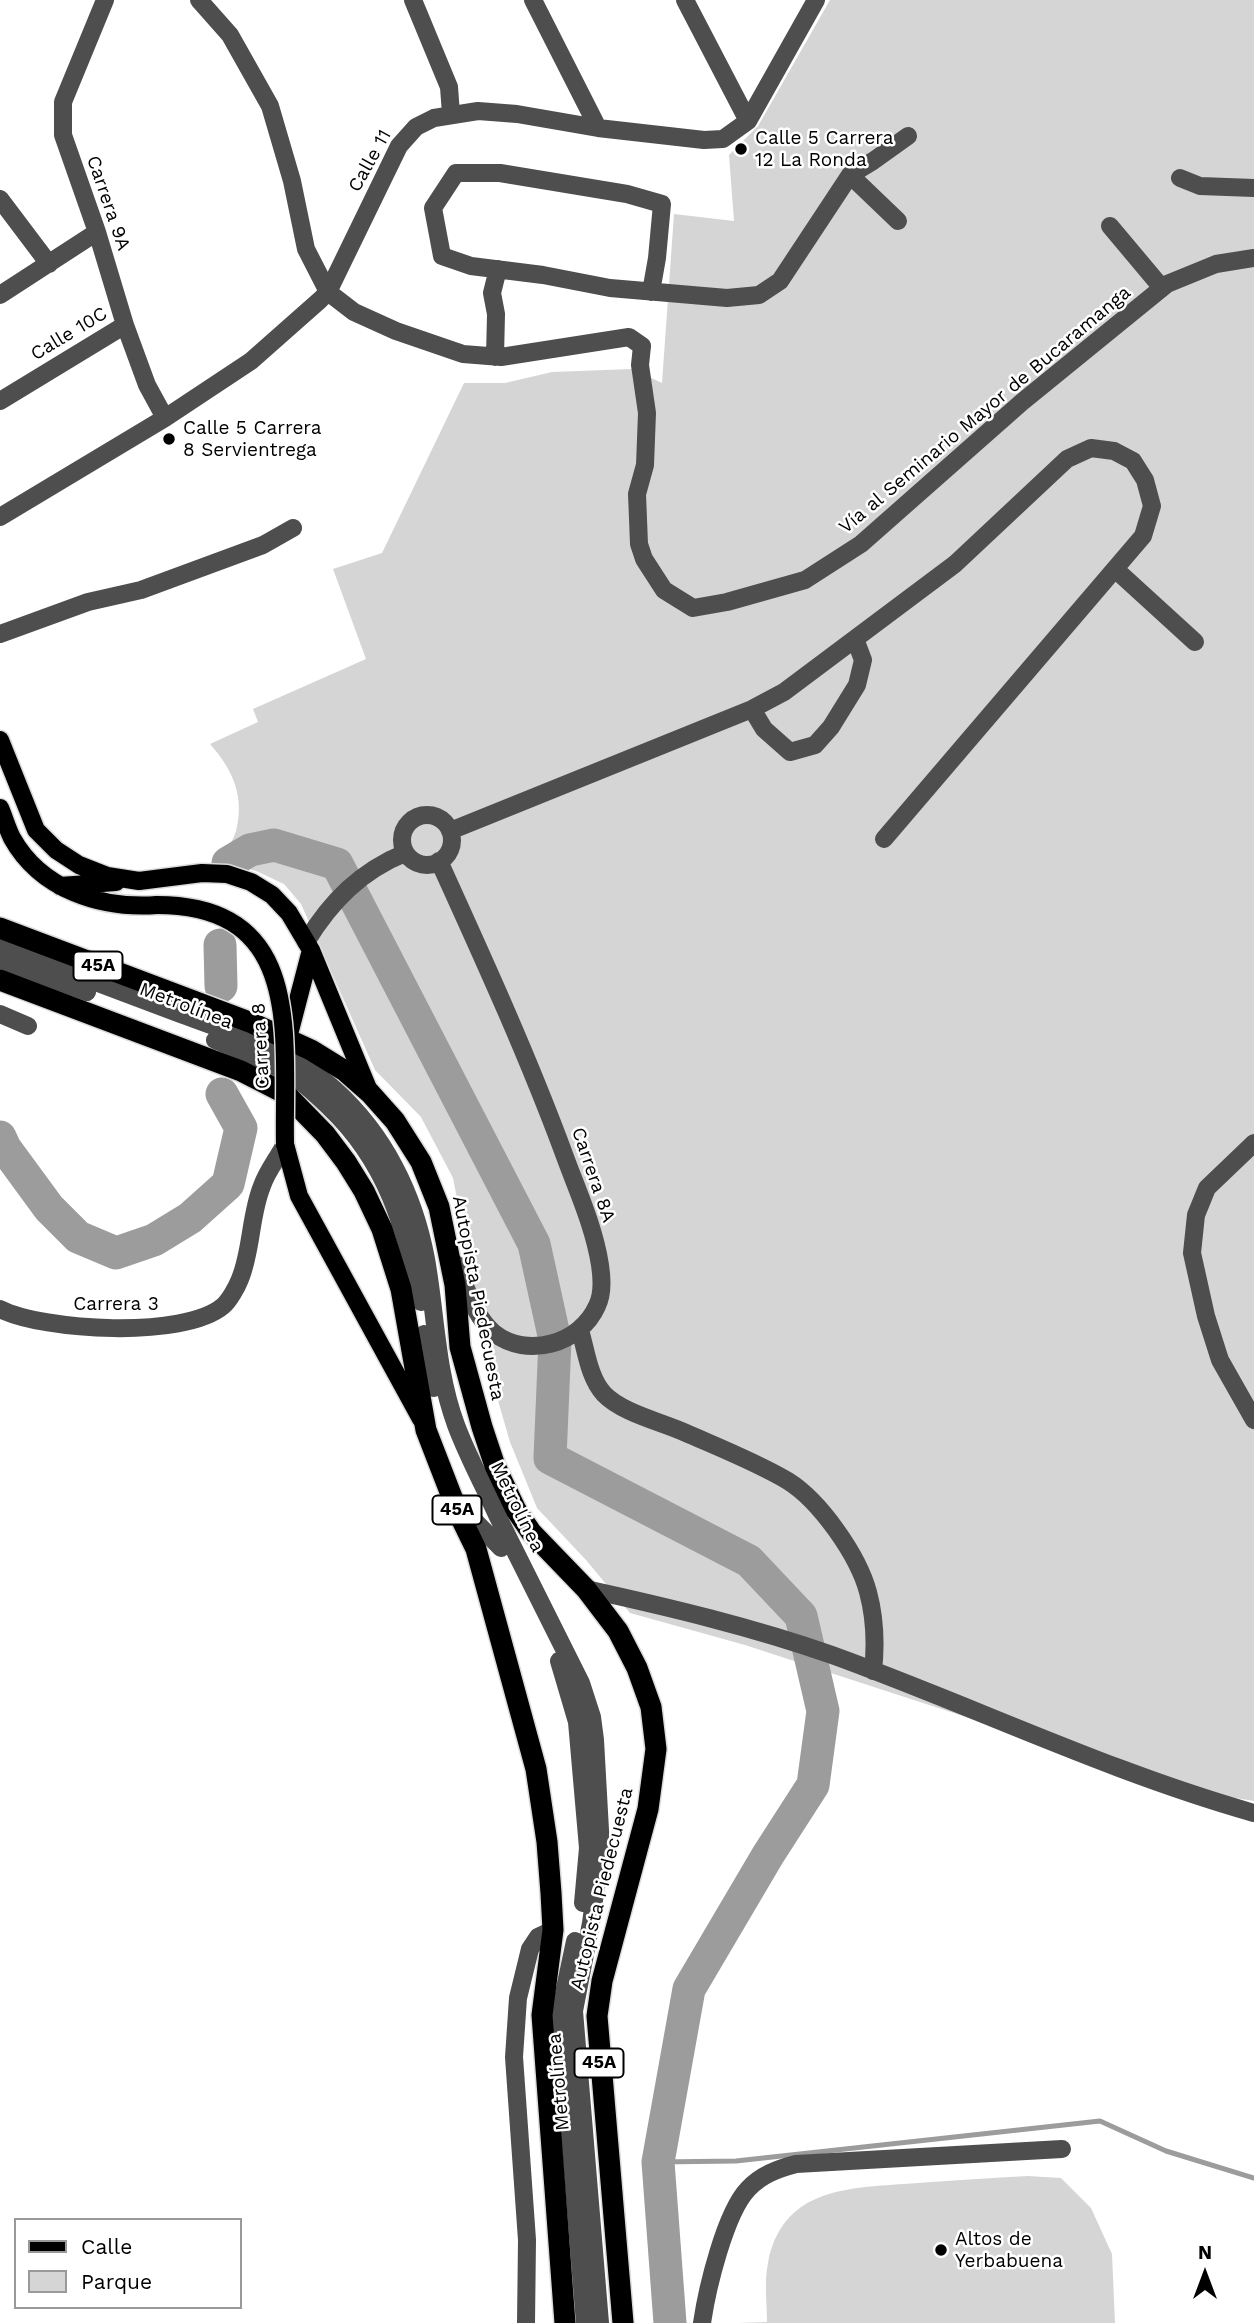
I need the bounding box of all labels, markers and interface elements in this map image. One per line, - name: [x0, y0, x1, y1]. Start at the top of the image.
- street label: Calle 11: [344, 126, 396, 196]
- place label: Calle 5 Carrera 12 La Ronda: [755, 127, 894, 171]
- marker: Calle 5 Carrera 12 La Ronda: [733, 141, 749, 157]
- street label: Carrera 9A: [81, 153, 135, 253]
- street label: Vía al Seminario Mayor de Bucaramanga: [835, 281, 1135, 539]
- street label: Calle 10C: [27, 302, 111, 366]
- place label: Calle 5 Carrera 8 Servientrega: [183, 417, 322, 461]
- marker: Calle 5 Carrera 8 Servientrega: [161, 431, 177, 447]
- road number: 45A: [74, 951, 122, 981]
- street label: Metrolínea: [136, 978, 236, 1034]
- street label: Carrera 8: [247, 1002, 275, 1090]
- street label: Carrera 8A: [566, 1125, 620, 1225]
- street label: Autopista Piedecuesta: [447, 1194, 509, 1402]
- street label: Carrera 3: [73, 1293, 159, 1315]
- street label: Metrolínea: [485, 1458, 549, 1556]
- road number: 45A: [433, 1496, 482, 1525]
- street label: Autopista Piedecuesta: [566, 1785, 638, 1993]
- street label: Metrolínea: [543, 2032, 575, 2132]
- road number: 45A: [574, 2048, 624, 2078]
- legend: [14, 2218, 242, 2309]
- place label: Altos de Yerbabuena: [955, 2228, 1063, 2272]
- text: Calle: [81, 2234, 132, 2259]
- north arrow: [1170, 2239, 1240, 2309]
- text: N: [1198, 2241, 1212, 2264]
- marker: Altos de Yerbabuena: [933, 2242, 949, 2258]
- text: Parque: [81, 2269, 152, 2294]

